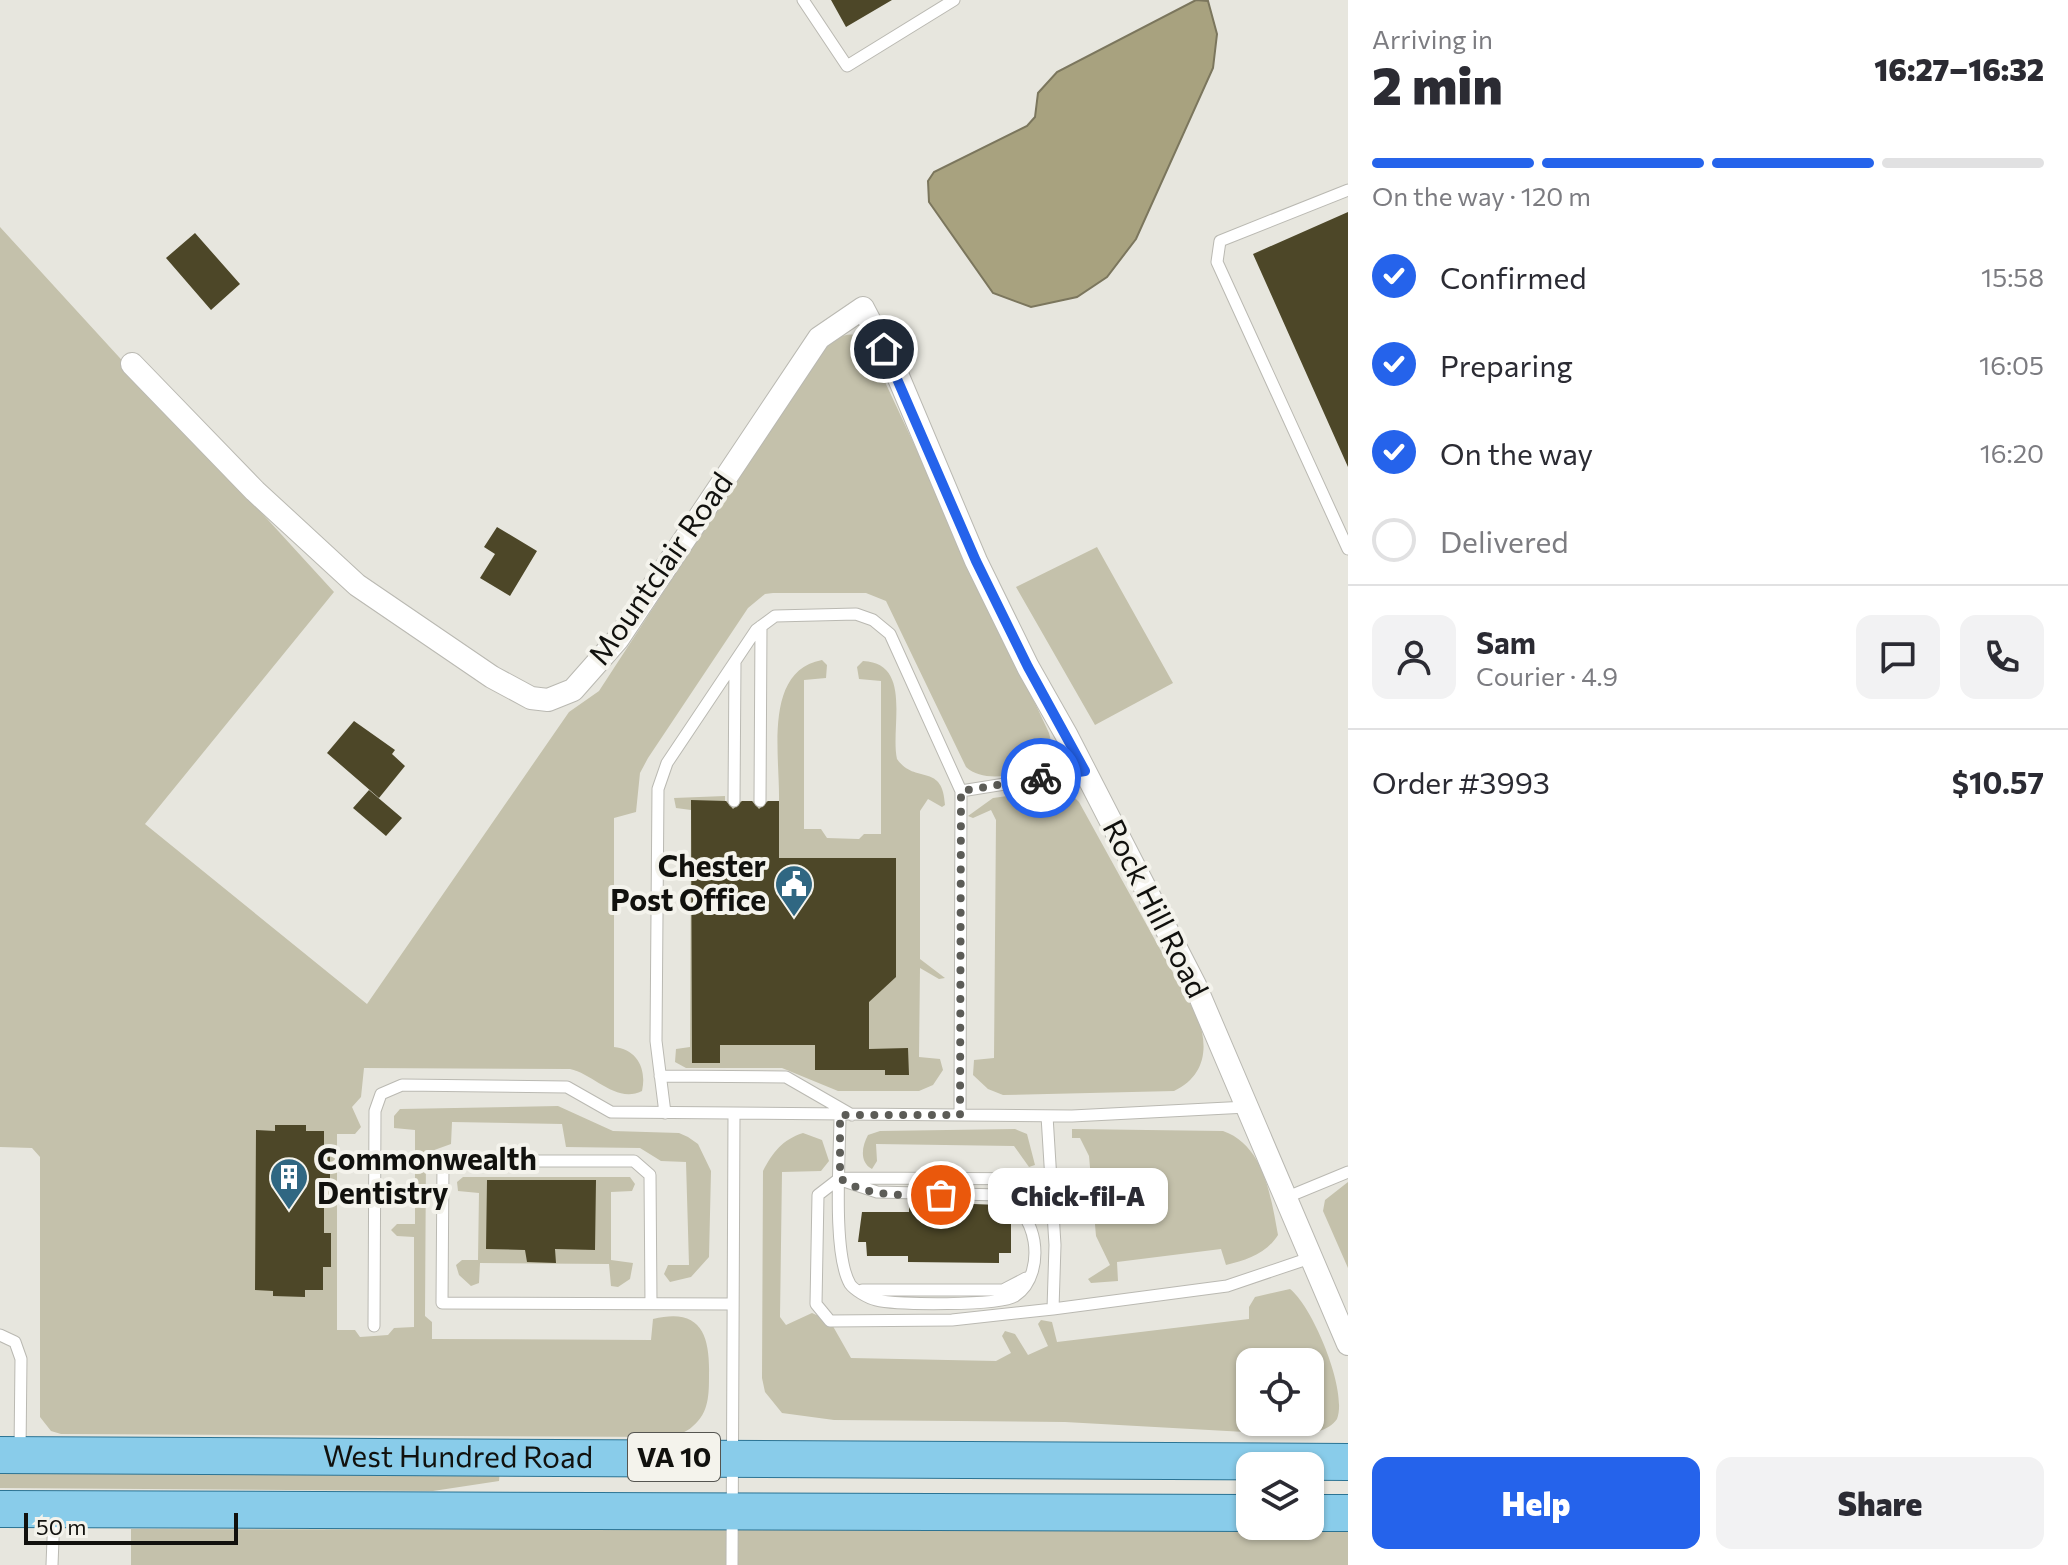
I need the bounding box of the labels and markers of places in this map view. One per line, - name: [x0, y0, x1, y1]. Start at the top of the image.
- pin: [850, 315, 918, 383]
- place label: Chester Post Office: [610, 846, 766, 917]
- public building icon: Chester Post Office: [773, 863, 815, 918]
- place label: Commonwealth Dentistry: [317, 1139, 537, 1210]
- building icon: Commonwealth Dentistry: [268, 1156, 310, 1211]
- pin: [907, 1161, 975, 1229]
- callout: Chick-fil-A: [989, 1167, 1169, 1223]

